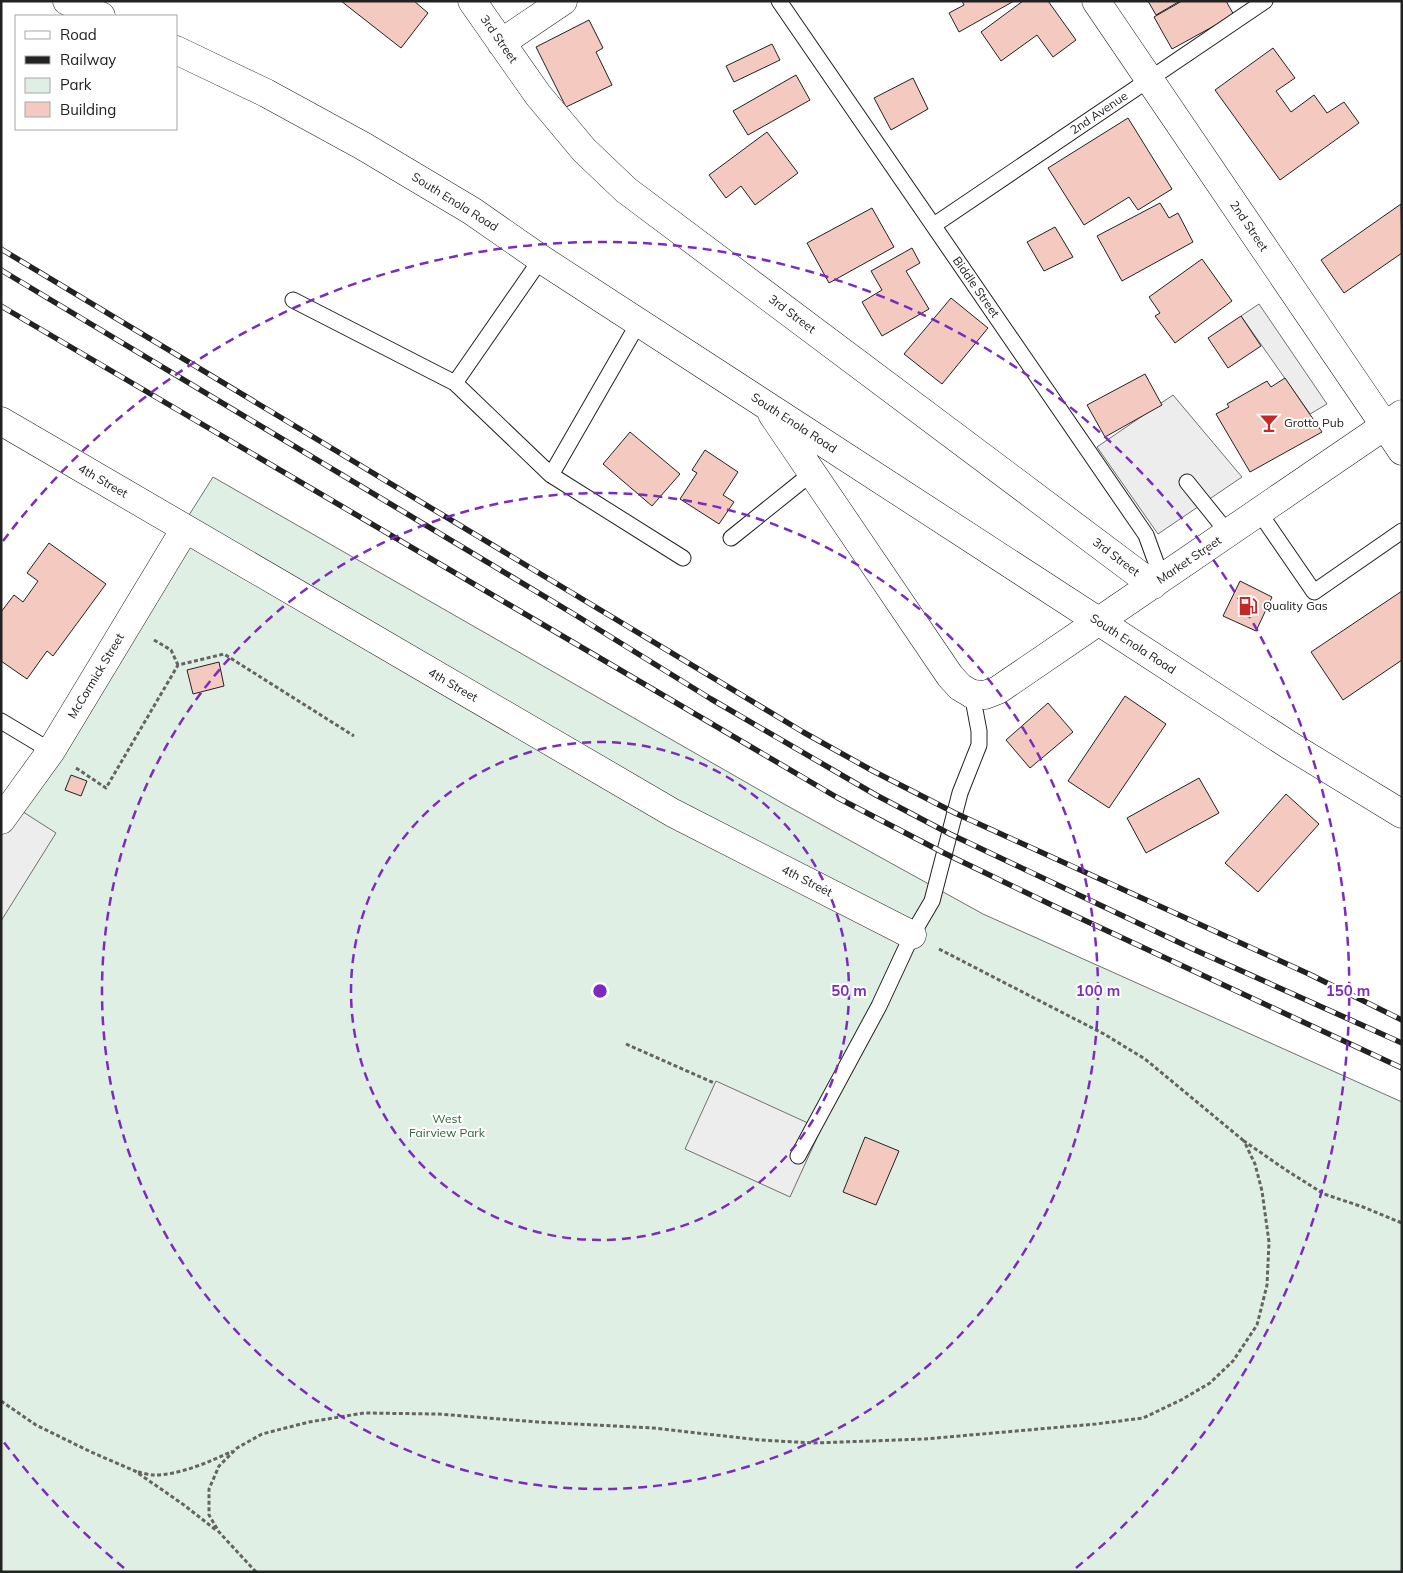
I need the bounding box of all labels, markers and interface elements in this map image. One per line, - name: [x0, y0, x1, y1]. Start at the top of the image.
- street label: 3rd Street: [477, 12, 521, 66]
- legend: [15, 15, 178, 130]
- text: Road: [60, 25, 97, 44]
- text: Railway: [60, 50, 116, 69]
- text: Park: [60, 75, 92, 94]
- street label: 2nd Avenue: [1067, 88, 1130, 137]
- text: Building: [60, 100, 116, 119]
- street label: South Enola Road: [409, 169, 501, 234]
- street label: 2nd Street: [1227, 198, 1272, 254]
- street label: Biddle Street: [950, 253, 1003, 320]
- street label: 3rd Street: [766, 291, 819, 336]
- street label: South Enola Road: [749, 389, 840, 456]
- bar icon: Grotto Pub: [1258, 412, 1280, 434]
- place label: Grotto Pub: [1284, 415, 1344, 430]
- street label: 4th Street: [76, 460, 131, 501]
- street label: Market Street: [1153, 532, 1224, 587]
- street label: 3rd Street: [1090, 534, 1143, 579]
- fuel station icon: Quality Gas: [1237, 595, 1259, 617]
- place label: Quality Gas: [1263, 598, 1328, 613]
- street label: South Enola Road: [1088, 610, 1179, 677]
- street label: McCormick Street: [64, 630, 127, 721]
- street label: 4th Street: [426, 664, 481, 705]
- street label: 4th Street: [779, 861, 835, 900]
- text: 50 m: [831, 981, 867, 1000]
- text: 100 m: [1076, 981, 1120, 1000]
- text: 150 m: [1326, 981, 1370, 1000]
- centre of rings: [591, 982, 609, 1000]
- park label: West Fairview Park: [409, 1111, 486, 1140]

